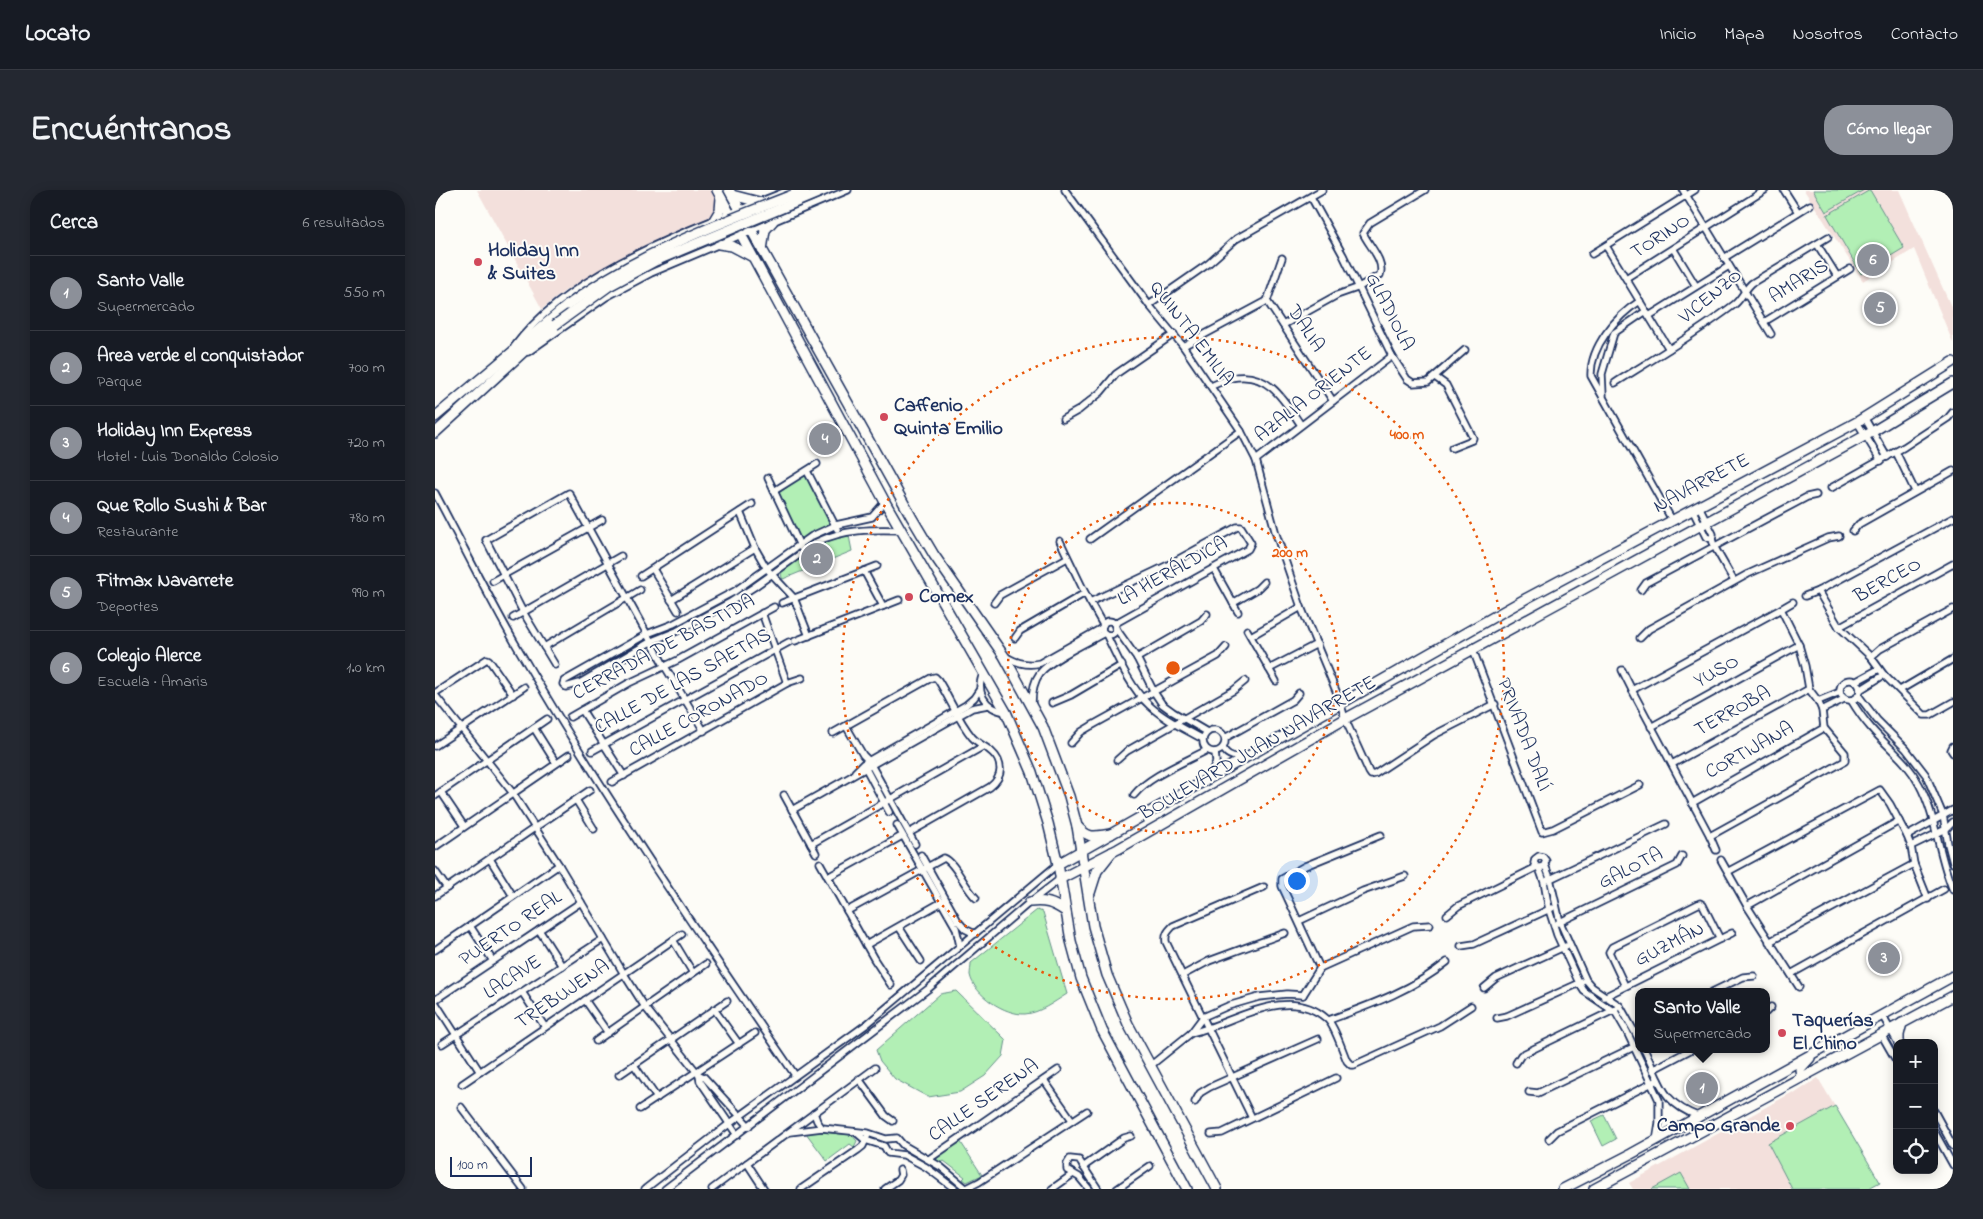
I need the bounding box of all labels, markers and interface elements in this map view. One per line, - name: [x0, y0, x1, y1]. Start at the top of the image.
- text: Locato: [25, 17, 91, 52]
- text: Inicio: [1659, 22, 1696, 48]
- text: Mapa: [1724, 22, 1765, 48]
- text: Nosotros: [1793, 22, 1863, 48]
- text: Contacto: [1891, 22, 1958, 48]
- text: Encuéntranos: [30, 105, 232, 156]
- button: Cómo llegar: [1824, 105, 1953, 155]
- street label: TORINO: [1626, 207, 1696, 267]
- text: Cerca: [50, 208, 98, 238]
- text: 6 resultados: [302, 211, 385, 235]
- place label: Holiday Inn & Suites: [487, 237, 579, 289]
- pin: 6: [1857, 241, 1889, 279]
- street label: AMARIS: [1764, 252, 1835, 312]
- marker: Holiday Inn & Suites: [472, 256, 484, 268]
- street label: VICENZO: [1672, 262, 1749, 332]
- text: Santo Valle: [97, 268, 184, 295]
- street label: GLADIOLA: [1357, 268, 1421, 356]
- street label: QUINTA EMILIA: [1142, 275, 1240, 393]
- text: 1: [63, 281, 69, 305]
- text: 550 m: [343, 281, 385, 305]
- pin: 5: [1864, 289, 1896, 327]
- text: Supermercado: [97, 295, 195, 319]
- street label: DALIA: [1278, 299, 1331, 358]
- street label: AZALIA ORIENTE: [1249, 340, 1379, 450]
- text: Area verde el conquistador: [97, 343, 303, 370]
- text: 2: [62, 356, 70, 380]
- text: 700 m: [348, 356, 385, 380]
- text: Parque: [97, 370, 142, 394]
- place label: Caffenio Quinta Emilio: [894, 392, 1003, 444]
- marker: Caffenio Quinta Emilio: [878, 411, 890, 423]
- text: Holiday Inn Express: [97, 418, 252, 445]
- pin: 4: [809, 420, 841, 458]
- text: 400 m: [1389, 424, 1425, 446]
- text: 3: [63, 431, 69, 455]
- text: 720 m: [347, 431, 385, 455]
- text: Hotel · Luis Donaldo Colosio: [97, 445, 279, 469]
- street label: NAVARRETE: [1649, 446, 1755, 522]
- text: Que Rollo Sushi & Bar: [97, 493, 266, 520]
- text: 4: [63, 506, 69, 530]
- text: 780 m: [349, 506, 385, 530]
- text: Restaurante: [97, 520, 178, 544]
- street label: LA HERÁLDICA: [1113, 530, 1233, 614]
- pin: 2: [801, 540, 833, 578]
- text: 200 m: [1271, 542, 1308, 564]
- street label: BERCEO: [1848, 551, 1927, 612]
- text: Fitmax Navarrete: [97, 568, 233, 595]
- text: 5: [61, 581, 71, 605]
- text: 990 m: [352, 581, 385, 605]
- place label: Comex: [919, 583, 974, 612]
- street label: CERRADA DE BASTIDA: [568, 588, 760, 708]
- marker: Comex: [903, 591, 915, 603]
- text: Deportes: [97, 595, 159, 619]
- street label: CALLE DE LAS SAETAS: [589, 621, 777, 743]
- text: Colegio Alerce: [97, 643, 201, 670]
- street label: YUSO: [1689, 648, 1745, 696]
- text: 6: [62, 656, 70, 680]
- text: 1.0 km: [346, 656, 385, 680]
- centre of rings: [1164, 659, 1182, 677]
- street label: CALLE CORONADO: [624, 665, 774, 765]
- street label: BOULEVARD JUAN NAVARRETE: [1133, 669, 1382, 830]
- text: Escuela · Amaris: [97, 670, 208, 694]
- street label: PRIVADA DALÍ: [1488, 674, 1558, 796]
- street label: TERROBA: [1689, 679, 1777, 745]
- street label: CORTIJANA: [1700, 715, 1800, 787]
- street label: GALOTA: [1594, 840, 1668, 898]
- your location: [1284, 868, 1310, 894]
- street label: PUERTO REAL: [454, 883, 569, 974]
- street label: GUZMÁN: [1630, 915, 1710, 975]
- pin: 3: [1868, 939, 1900, 977]
- street label: LACAVE: [478, 948, 548, 1008]
- street label: TREBUJENA: [510, 953, 616, 1037]
- popup: [1635, 988, 1770, 1053]
- text: Santo Valle: [1654, 995, 1741, 1022]
- place label: Taquerías El Chino: [1792, 1007, 1874, 1059]
- text: Supermercado: [1654, 1022, 1751, 1046]
- marker: Taquerías El Chino: [1776, 1027, 1788, 1039]
- map controls: [1893, 1039, 1938, 1174]
- button: +: [1893, 1039, 1938, 1084]
- street label: CALLE SERENA: [923, 1052, 1045, 1150]
- pin: 1: [1686, 1069, 1718, 1107]
- button: −: [1893, 1084, 1938, 1129]
- place label: Campo Grande: [1657, 1112, 1781, 1141]
- marker: Campo Grande: [1784, 1120, 1796, 1132]
- button: locate: [1893, 1129, 1938, 1174]
- scale bar: [450, 1154, 533, 1177]
- text: 100 m: [457, 1155, 488, 1176]

